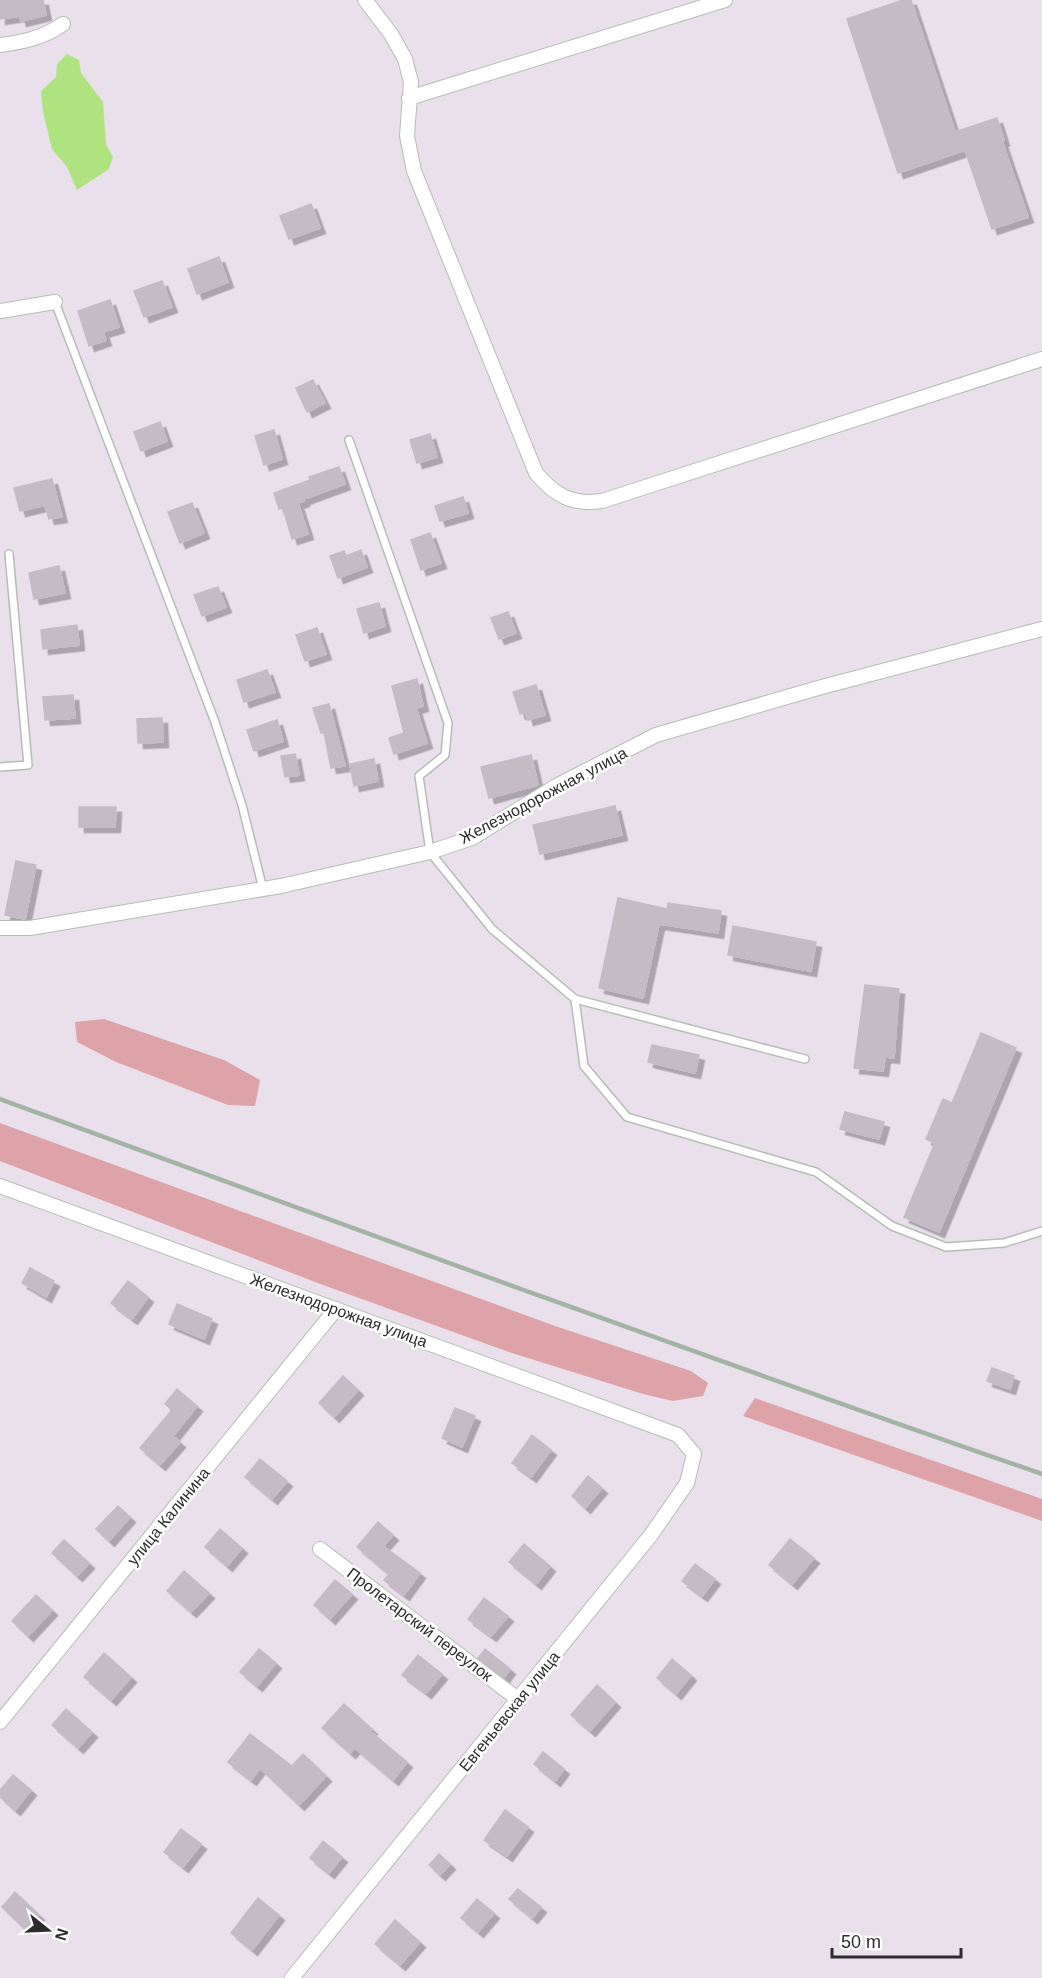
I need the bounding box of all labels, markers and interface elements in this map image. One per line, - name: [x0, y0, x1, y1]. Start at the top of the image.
- street label: Железнодорожная улица: [457, 744, 630, 847]
- street label: Железнодорожная улица: [248, 1271, 430, 1350]
- street label: улица Калинина: [124, 1464, 213, 1568]
- street label: Пролетарский переулок: [344, 1564, 496, 1685]
- street label: Евгеньевская улица: [456, 1648, 563, 1775]
- north arrow: [18, 1900, 78, 1960]
- scale bar: [832, 1921, 961, 1959]
- text: N: [52, 1926, 72, 1943]
- text: 50 m: [841, 1932, 881, 1952]

